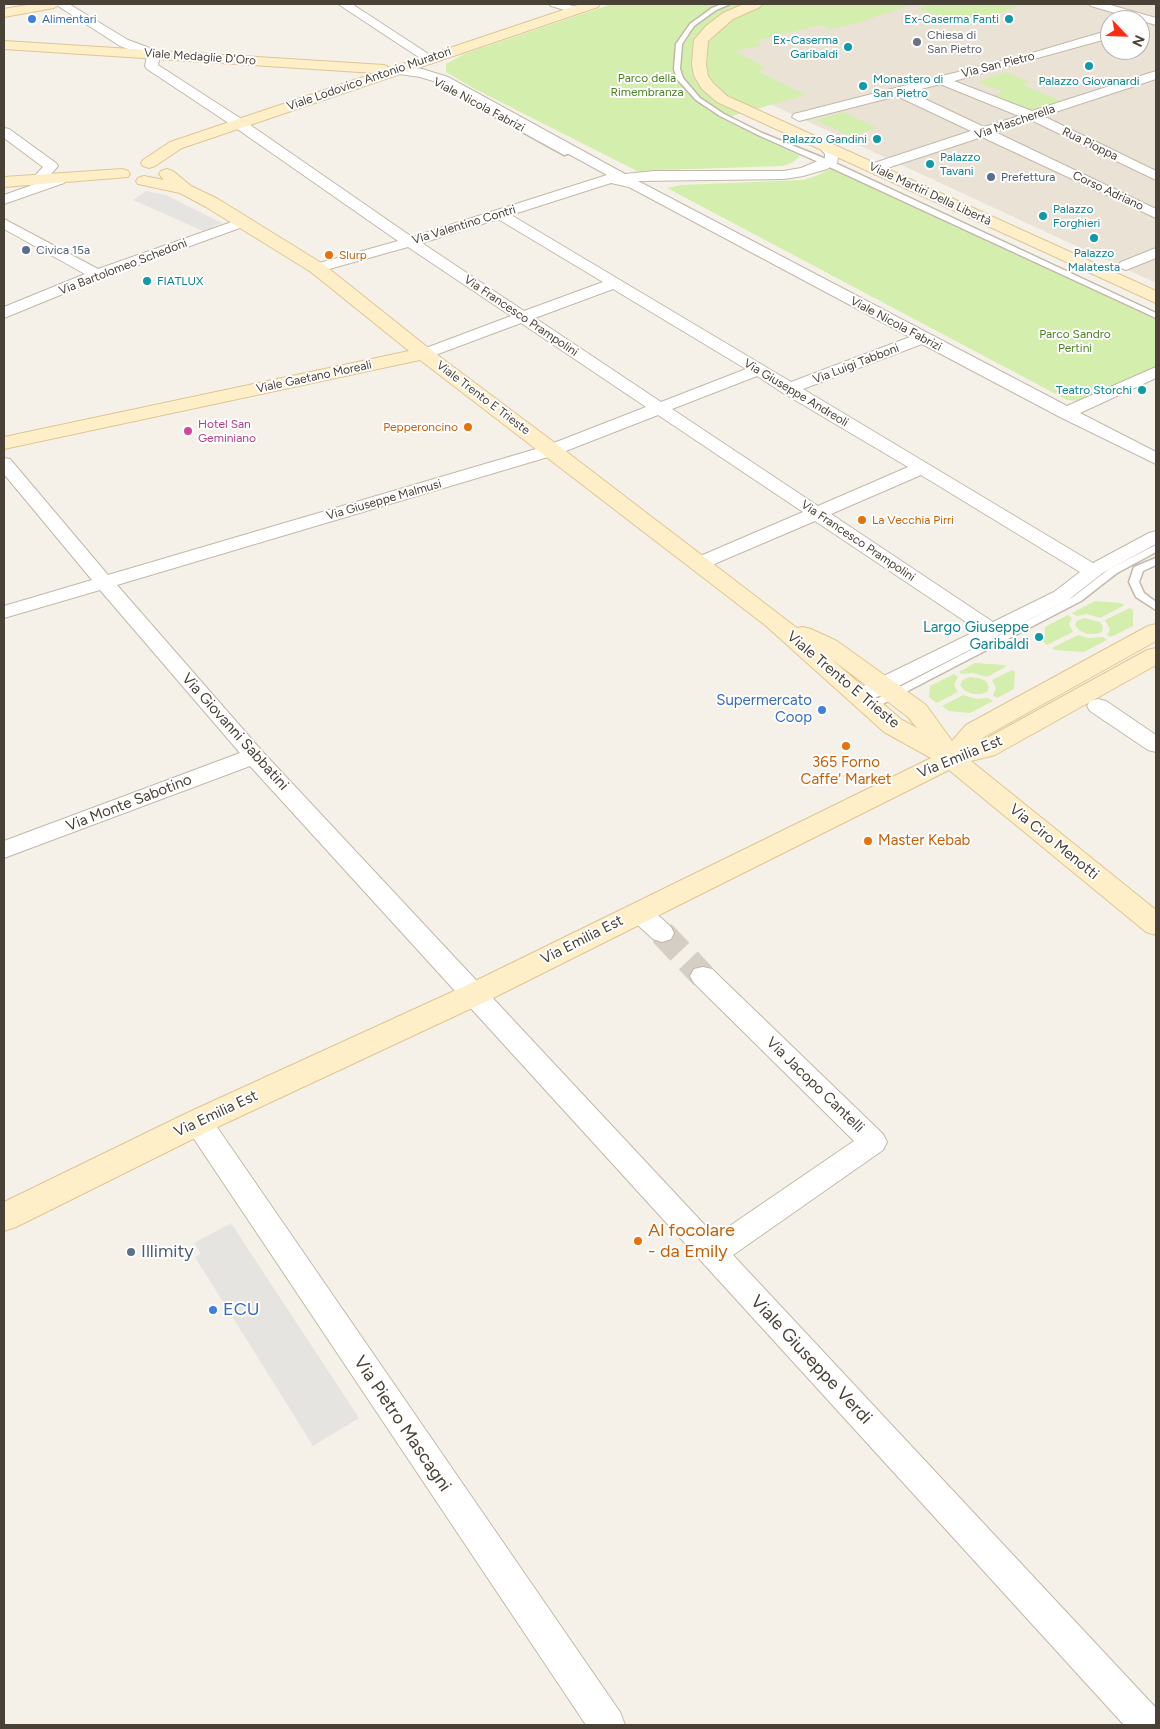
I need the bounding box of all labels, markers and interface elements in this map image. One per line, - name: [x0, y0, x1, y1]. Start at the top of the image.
- north arrow: [1100, 10, 1150, 60]
- place label: Alimentari: [42, 12, 96, 26]
- place label: Ex-Caserma Fanti: [904, 12, 999, 26]
- marker: Alimentari: [26, 13, 38, 25]
- marker: Ex-Caserma Fanti: [1003, 13, 1015, 25]
- place label: Chiesa di San Pietro: [927, 28, 982, 56]
- text: N: [1128, 32, 1148, 49]
- place label: Ex-Caserma Garibaldi: [773, 33, 838, 61]
- marker: Chiesa di San Pietro: [911, 36, 923, 48]
- marker: Ex-Caserma Garibaldi: [842, 41, 854, 53]
- street label: Viale Lodovico Antonio Muratori: [285, 44, 453, 114]
- street label: Viale Medaglie D'Oro: [144, 46, 256, 68]
- street label: Via San Pietro: [960, 49, 1036, 81]
- marker: Palazzo Giovanardi: [1083, 60, 1095, 72]
- park label: Parco della Rimembranza: [610, 71, 684, 99]
- place label: Monastero di San Pietro: [873, 72, 943, 100]
- place label: Palazzo Giovanardi: [1038, 74, 1140, 88]
- street label: Viale Nicola Fabrizi: [431, 75, 527, 135]
- marker: Monastero di San Pietro: [857, 80, 869, 92]
- street label: Via Mascherella: [973, 102, 1057, 142]
- street label: Rua Pioppa: [1060, 124, 1120, 164]
- place label: Palazzo Gandini: [782, 132, 867, 146]
- marker: Palazzo Gandini: [871, 133, 883, 145]
- place label: Palazzo Tavani: [940, 150, 980, 178]
- marker: Palazzo Tavani: [924, 158, 936, 170]
- street label: Viale Martiri Della Libertà: [867, 159, 993, 229]
- street label: Corso Adriano: [1070, 168, 1146, 214]
- place label: Prefettura: [1001, 170, 1055, 184]
- marker: Prefettura: [985, 171, 997, 183]
- street label: Via Valentino Contri: [410, 202, 518, 248]
- place label: Palazzo Forghieri: [1053, 202, 1100, 230]
- marker: Palazzo Forghieri: [1037, 210, 1049, 222]
- marker: Palazzo Malatesta: [1088, 232, 1100, 244]
- street label: Via Bartolomeo Schedoni: [57, 236, 189, 298]
- place label: Civica 15a: [36, 243, 90, 257]
- marker: Civica 15a: [20, 244, 32, 256]
- place label: Palazzo Malatesta: [1068, 246, 1120, 274]
- place label: Slurp: [339, 248, 367, 262]
- marker: Slurp: [323, 249, 335, 261]
- street label: Via Francesco Prampolini: [461, 272, 581, 360]
- place label: FIATLUX: [157, 274, 203, 288]
- marker: FIATLUX: [141, 275, 153, 287]
- street label: Viale Nicola Fabrizi: [848, 294, 944, 354]
- park label: Parco Sandro Pertini: [1039, 327, 1111, 355]
- street label: Via Luigi Tabboni: [811, 341, 901, 387]
- street label: Via Giuseppe Andreoli: [741, 356, 851, 430]
- street label: Viale Gaetano Moreali: [255, 358, 373, 396]
- street label: Viale Trento E Trieste: [433, 358, 533, 438]
- place label: Teatro Storchi: [1056, 383, 1132, 397]
- marker: Teatro Storchi: [1136, 384, 1148, 396]
- place label: Hotel San Geminiano: [198, 417, 256, 445]
- place label: Pepperoncino: [383, 420, 458, 434]
- marker: Pepperoncino: [462, 421, 474, 433]
- marker: Hotel San Geminiano: [182, 425, 194, 437]
- street label: Via Giuseppe Malmusi: [325, 477, 443, 523]
- street label: Via Francesco Prampolini: [798, 497, 918, 585]
- place label: La Vecchia Pirri: [872, 513, 954, 527]
- marker: La Vecchia Pirri: [856, 514, 868, 526]
- place label: Largo Giuseppe Garibaldi: [923, 619, 1029, 654]
- street label: Viale Trento E Trieste: [783, 628, 903, 732]
- marker: Largo Giuseppe Garibaldi: [1033, 631, 1045, 643]
- street label: Via Giovanni Sabbatini: [178, 670, 292, 794]
- place label: Supermercato Coop: [716, 692, 812, 727]
- marker: Supermercato Coop: [816, 704, 828, 716]
- street label: Via Emilia Est: [915, 732, 1005, 782]
- marker: 365 Forno Caffe' Market: [840, 740, 852, 752]
- place label: 365 Forno Caffe' Market: [801, 754, 891, 789]
- street label: Via Monte Sabotino: [64, 771, 194, 835]
- street label: Via Ciro Menotti: [1006, 800, 1102, 884]
- place label: Master Kebab: [878, 832, 970, 850]
- marker: Master Kebab: [862, 835, 874, 847]
- street label: Via Emilia Est: [538, 912, 626, 968]
- street label: Via Jacopo Cantelli: [762, 1034, 868, 1136]
- street label: Via Emilia Est: [171, 1087, 261, 1141]
- place label: Al focolare - da Emily: [648, 1220, 735, 1262]
- marker: Al focolare - da Emily: [632, 1235, 644, 1247]
- place label: Illimity: [141, 1241, 194, 1263]
- marker: Illimity: [125, 1246, 137, 1258]
- street label: Viale Giuseppe Verdi: [746, 1291, 876, 1429]
- place label: ECU: [223, 1299, 259, 1321]
- marker: ECU: [207, 1304, 219, 1316]
- street label: Via Pietro Mascagni: [349, 1352, 455, 1496]

